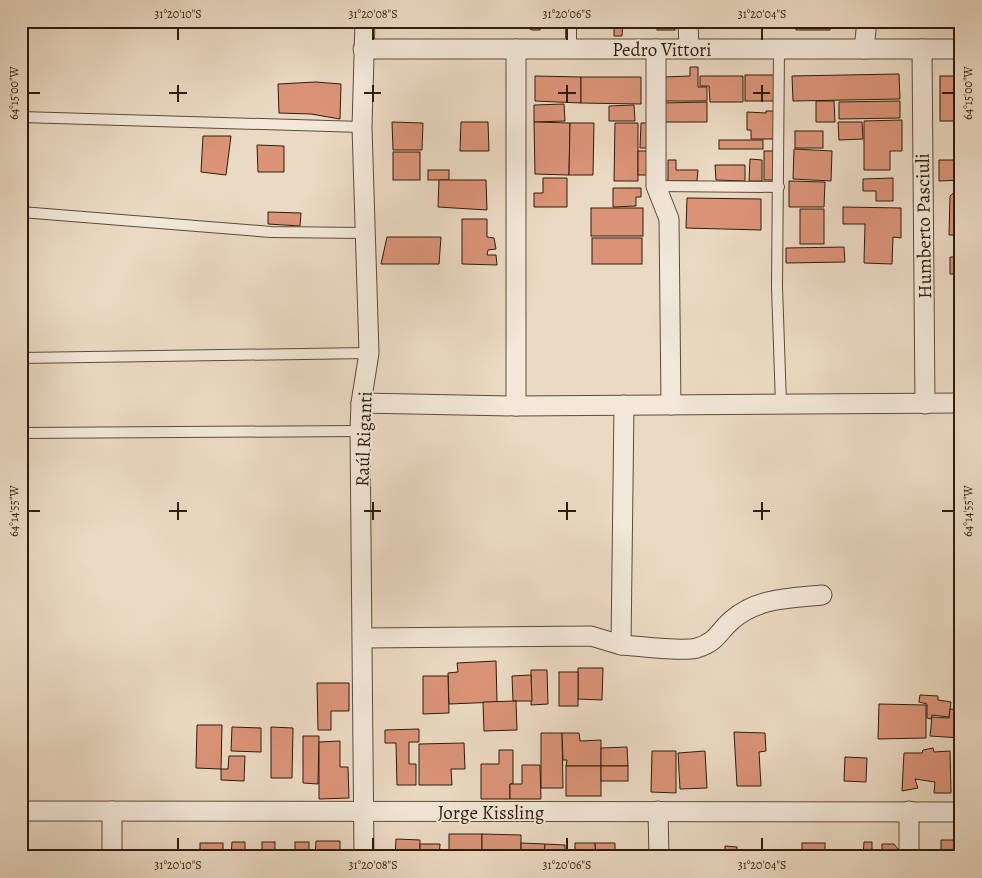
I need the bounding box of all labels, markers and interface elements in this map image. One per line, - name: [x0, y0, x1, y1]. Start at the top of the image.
- text: 31°20'10"S: [154, 6, 202, 22]
- text: 31°20'08"S: [348, 6, 398, 22]
- text: 31°20'06"S: [543, 6, 591, 22]
- text: 31°20'04"S: [738, 6, 786, 22]
- street label: Pedro Vittori: [612, 37, 712, 63]
- text: 64°15'00"W: [6, 65, 22, 120]
- text: 64°15'00"W: [960, 65, 976, 120]
- street label: Humberto Pasciuli: [910, 153, 938, 299]
- street label: Raúl Riganti: [349, 391, 379, 487]
- text: 64°14'55"W: [6, 485, 22, 537]
- text: 64°14'55"W: [960, 485, 976, 537]
- street label: Jorge Kissling: [438, 800, 545, 826]
- text: 31°20'10"S: [154, 857, 202, 873]
- text: 31°20'08"S: [348, 857, 398, 873]
- text: 31°20'06"S: [543, 857, 591, 873]
- text: 31°20'04"S: [738, 857, 786, 873]

